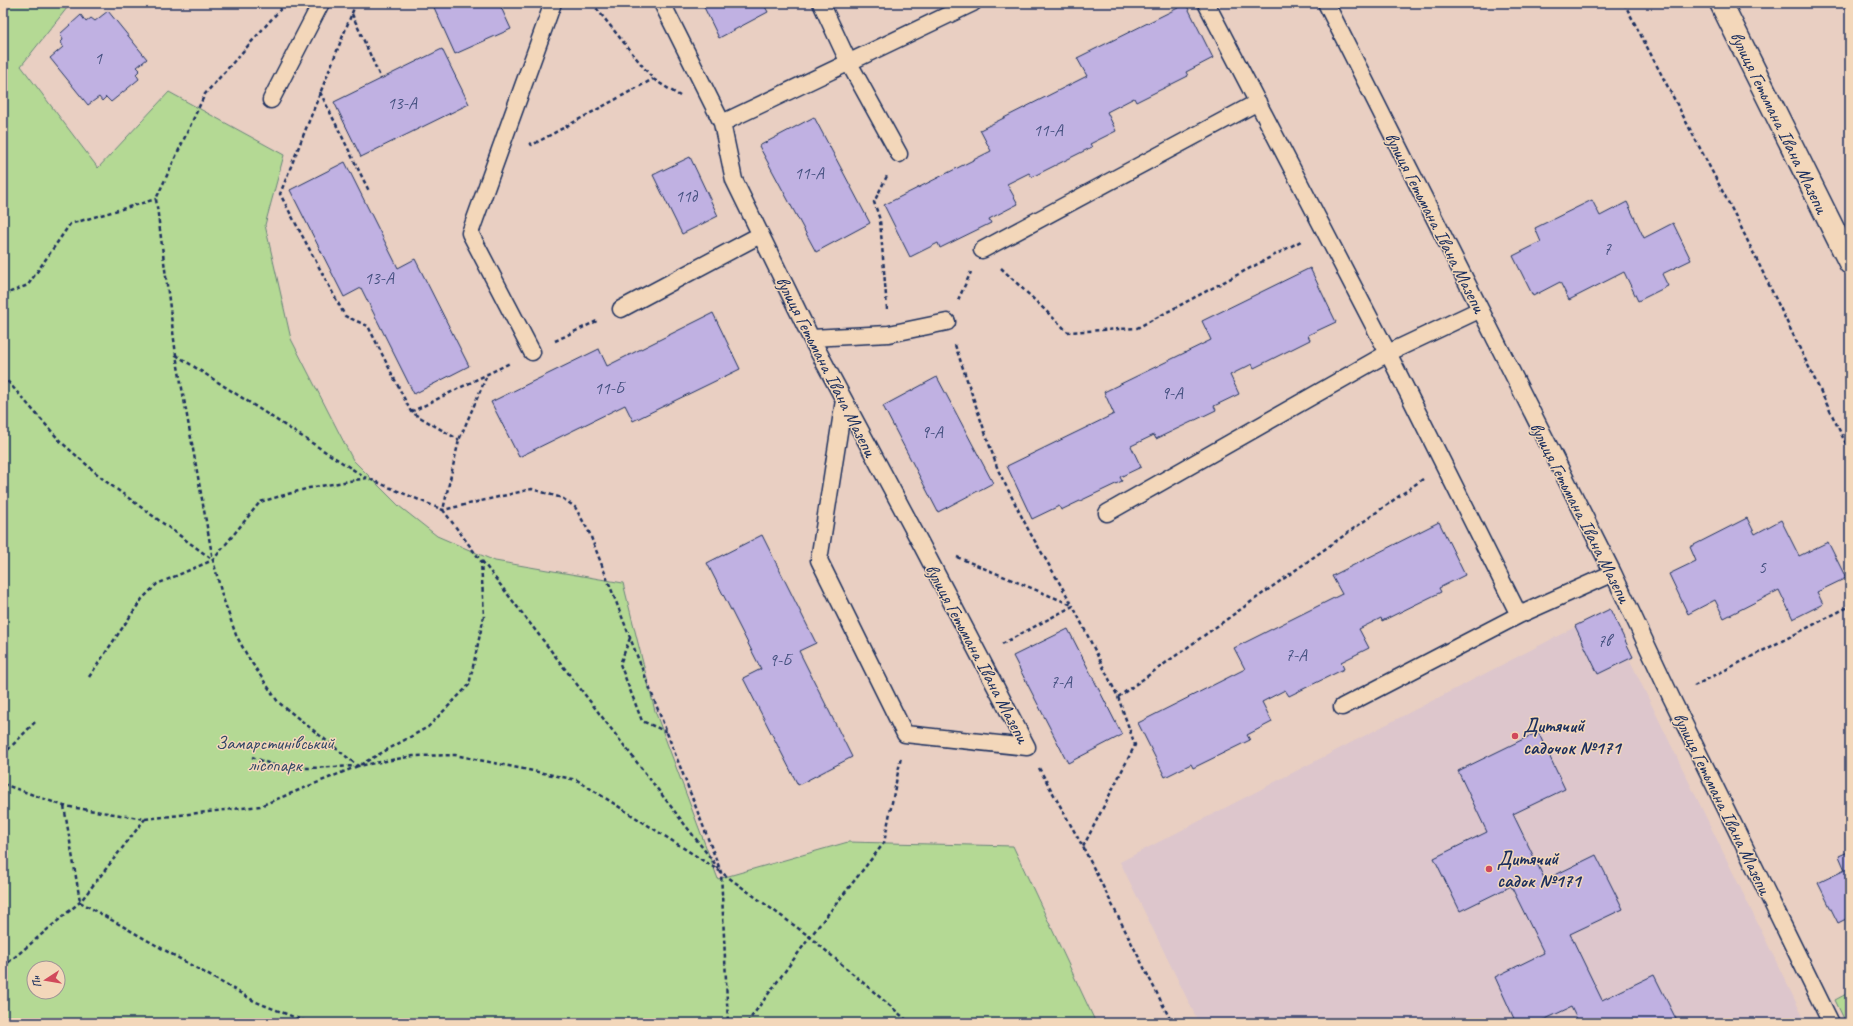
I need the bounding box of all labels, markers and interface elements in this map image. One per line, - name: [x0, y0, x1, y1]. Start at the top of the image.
- street label: вулиця Гетьмана Івана Мазепи: [1725, 27, 1834, 219]
- house number: 1: [94, 48, 103, 69]
- house number: 13-А: [387, 93, 418, 114]
- house number: 11-А: [1033, 120, 1064, 141]
- street label: вулиця Гетьмана Івана Мазепи: [1379, 128, 1492, 318]
- house number: 11-А: [794, 163, 825, 184]
- house number: 11д: [675, 186, 699, 207]
- house number: 7: [1603, 239, 1612, 260]
- house number: 13-А: [364, 268, 395, 289]
- street label: вулиця Гетьмана Івана Мазепи: [770, 272, 883, 462]
- house number: 11-Б: [594, 378, 627, 399]
- house number: 9-А: [1161, 383, 1184, 404]
- street label: вулиця Гетьмана Івана Мазепи: [1524, 418, 1637, 608]
- house number: 9-А: [921, 422, 944, 443]
- house number: 5: [1758, 557, 1767, 578]
- street label: вулиця Гетьмана Івана Мазепи: [920, 560, 1035, 749]
- house number: 7в: [1598, 631, 1614, 652]
- house number: 7-А: [1285, 645, 1308, 666]
- house number: 9-Б: [769, 650, 794, 671]
- house number: 7-А: [1050, 672, 1073, 693]
- street label: вулиця Гетьмана Івана Мазепи: [1668, 708, 1777, 900]
- place label: Дитячий садочок №171: [1523, 714, 1623, 760]
- park label: Замарстинівський лісопарк: [216, 731, 335, 777]
- marker: Дитячий садочок №171: [1510, 731, 1520, 741]
- place label: Дитячий садок №171: [1497, 847, 1583, 893]
- marker: Дитячий садок №171: [1484, 864, 1494, 874]
- north arrow: [26, 960, 66, 1000]
- text: Пн: [28, 974, 44, 989]

